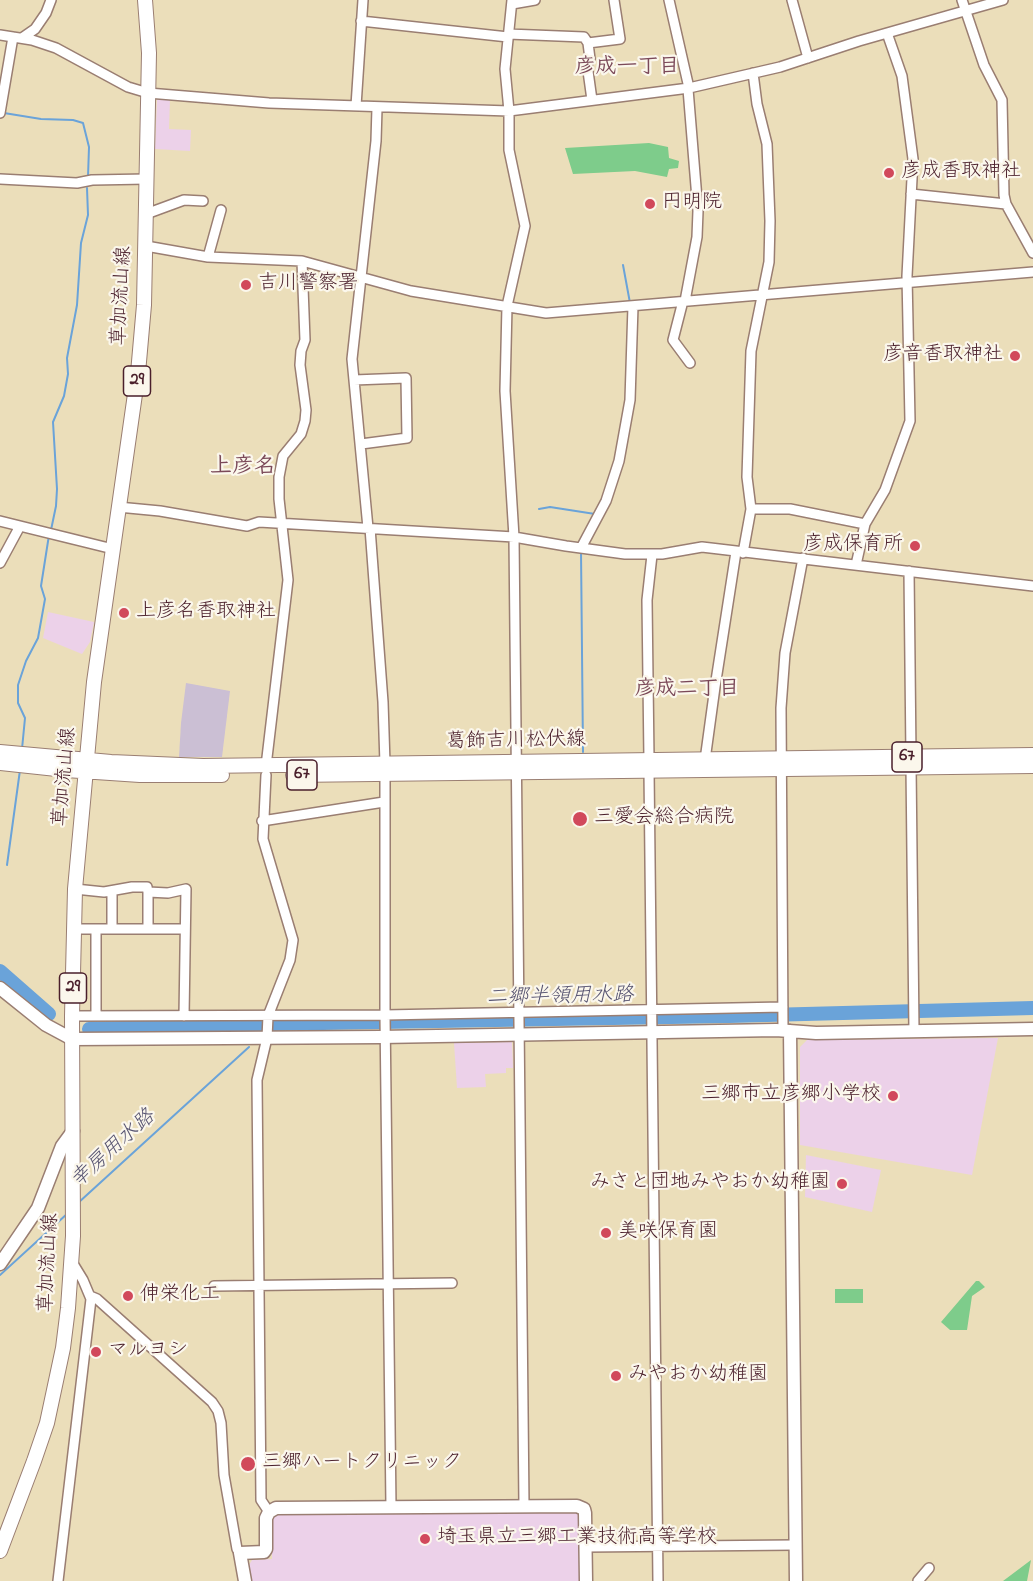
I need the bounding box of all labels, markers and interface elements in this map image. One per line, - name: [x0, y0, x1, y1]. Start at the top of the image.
- district label: 彦成一丁目: [575, 56, 679, 82]
- place label: 彦成香取神社: [901, 161, 1021, 185]
- marker: 彦成香取神社: [882, 166, 896, 180]
- place label: 円明院: [662, 192, 722, 216]
- marker: 円明院: [643, 197, 657, 211]
- street label: 草加流山線: [108, 245, 138, 347]
- place label: 吉川警察署: [258, 273, 358, 297]
- marker: 吉川警察署: [239, 278, 253, 292]
- place label: 彦音香取神社: [883, 344, 1003, 368]
- marker: 彦音香取神社: [1008, 349, 1022, 363]
- road number: 29: [124, 366, 150, 396]
- district label: 上彦名: [210, 455, 276, 481]
- place label: 彦成保育所: [803, 534, 903, 558]
- marker: 彦成保育所: [908, 539, 922, 553]
- place label: 上彦名香取神社: [136, 601, 276, 625]
- marker: 上彦名香取神社: [117, 606, 131, 620]
- district label: 彦成二丁目: [635, 678, 739, 704]
- street label: 草加流山線: [50, 726, 82, 828]
- street label: 葛飾吉川松伏線: [446, 729, 586, 755]
- road number: 67: [892, 742, 922, 772]
- road number: 67: [287, 760, 317, 790]
- place label: 三愛会総合病院: [594, 807, 734, 831]
- marker: 三愛会総合病院: [571, 810, 589, 828]
- road number: 29: [60, 973, 86, 1003]
- water label: 二郷半領用水路: [486, 984, 634, 1012]
- place label: 三郷市立彦郷小学校: [701, 1084, 881, 1108]
- marker: 三郷市立彦郷小学校: [886, 1089, 900, 1103]
- water label: 幸房用水路: [67, 1106, 161, 1194]
- place label: みさと団地みやおか幼稚園: [590, 1172, 830, 1196]
- marker: みさと団地みやおか幼稚園: [835, 1177, 849, 1191]
- street label: 草加流山線: [35, 1212, 65, 1314]
- place label: 美咲保育園: [618, 1221, 718, 1245]
- marker: 美咲保育園: [599, 1226, 613, 1240]
- place label: 伸栄化工: [140, 1284, 220, 1308]
- marker: 伸栄化工: [121, 1289, 135, 1303]
- place label: マルヨシ: [108, 1340, 188, 1364]
- marker: マルヨシ: [89, 1345, 103, 1359]
- place label: みやおか幼稚園: [628, 1364, 768, 1388]
- marker: みやおか幼稚園: [609, 1369, 623, 1383]
- place label: 三郷ハートクリニック: [262, 1452, 462, 1476]
- marker: 三郷ハートクリニック: [239, 1455, 257, 1473]
- place label: 埼玉県立三郷工業技術高等学校: [437, 1527, 717, 1551]
- marker: 埼玉県立三郷工業技術高等学校: [418, 1532, 432, 1546]

